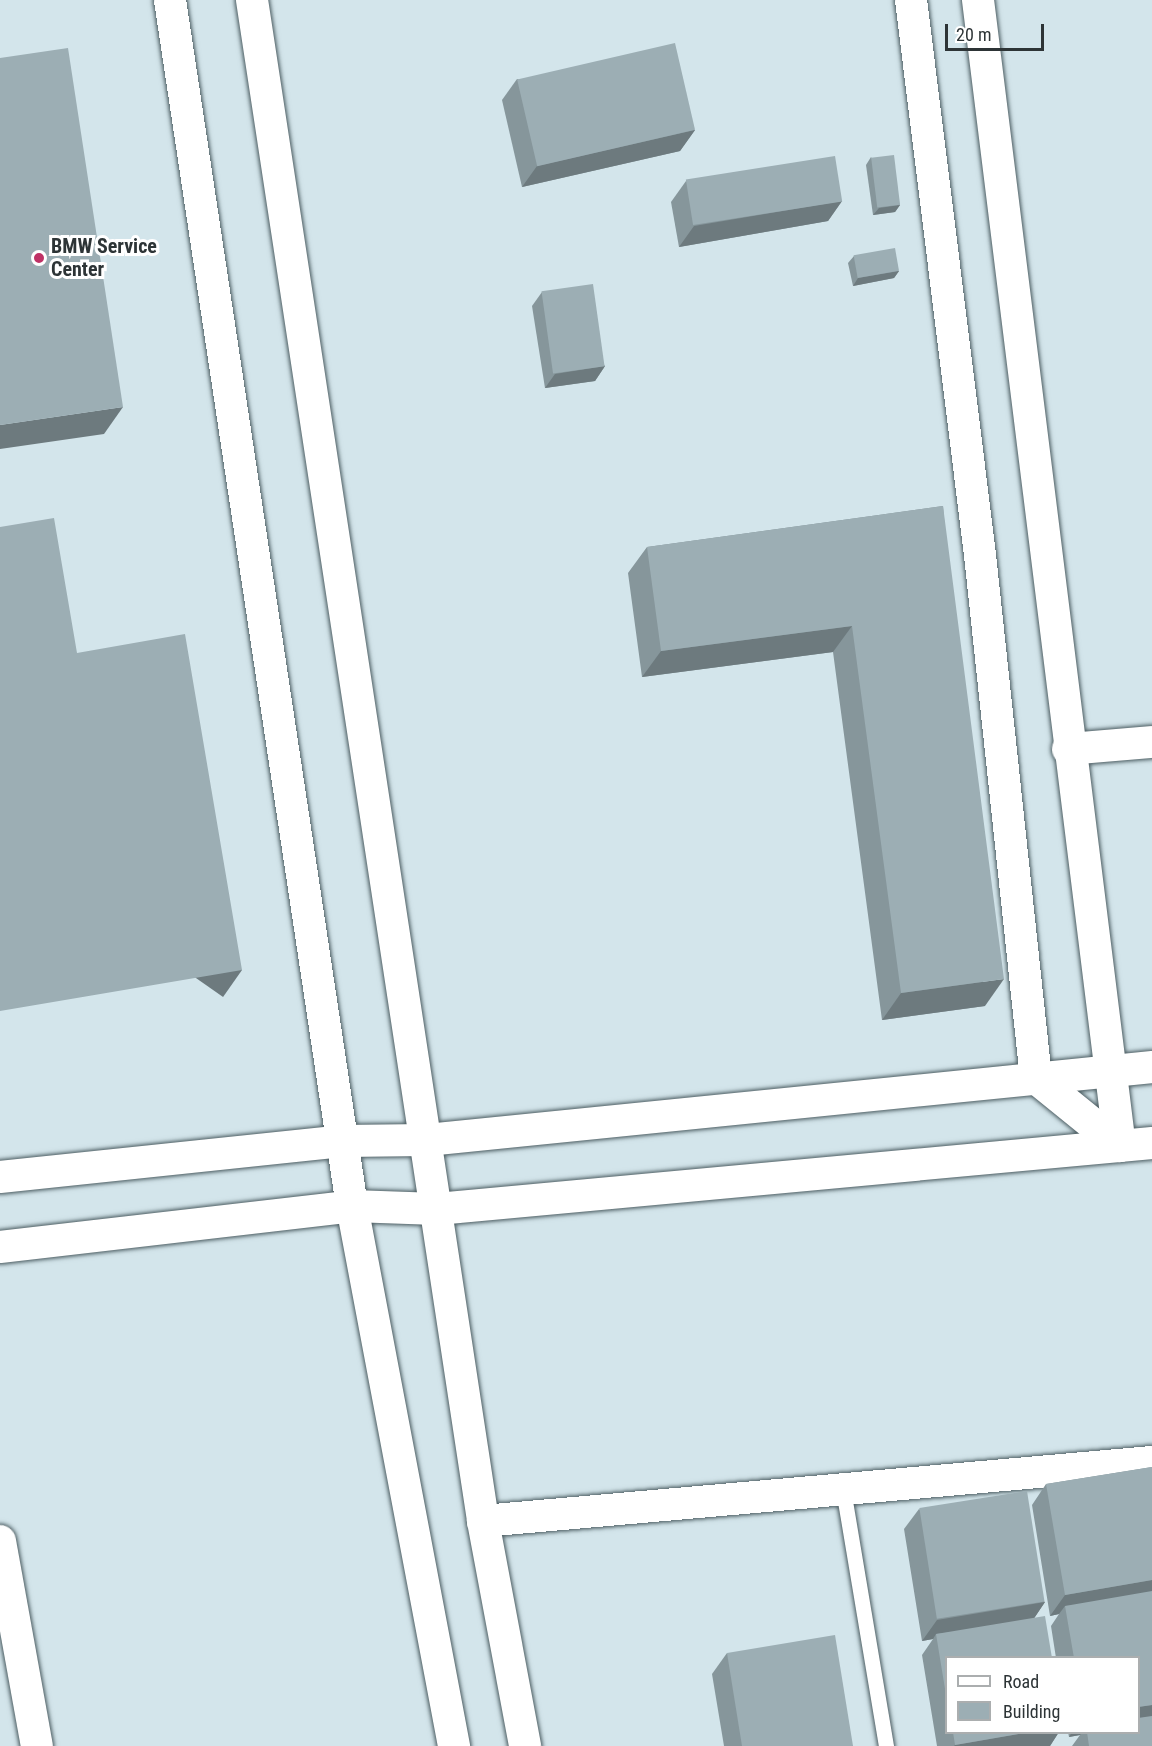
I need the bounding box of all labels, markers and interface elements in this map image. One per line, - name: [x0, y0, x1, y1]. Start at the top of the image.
- scale bar: [948, 12, 1047, 50]
- text: 20 m: [956, 24, 991, 45]
- place label: BMW Service Center: [51, 234, 157, 281]
- marker: BMW Service Center: [32, 251, 46, 265]
- legend: [945, 1656, 1140, 1734]
- text: Road: [1003, 1671, 1039, 1692]
- text: Building: [1003, 1701, 1060, 1722]

